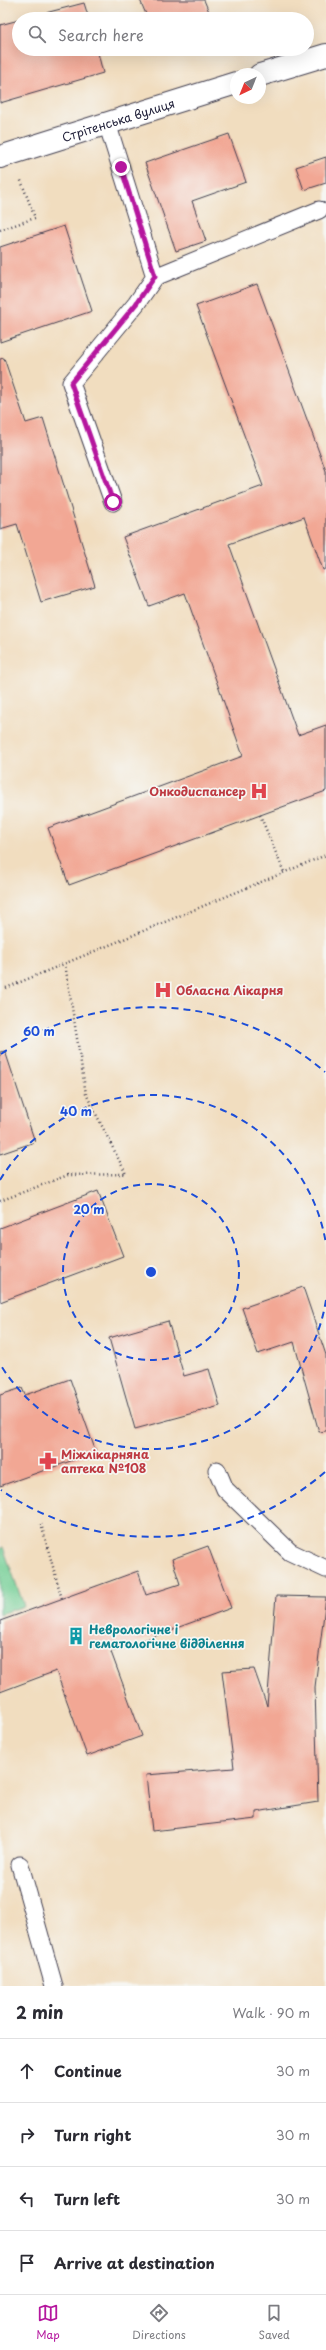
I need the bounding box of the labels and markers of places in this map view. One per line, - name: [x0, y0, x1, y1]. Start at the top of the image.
- hospital icon: Онкодиспансер: [249, 781, 269, 801]
- place label: Онкодиспансер: [149, 782, 246, 800]
- hospital icon: Обласна Лікарня: [153, 980, 173, 1000]
- place label: Обласна Лікарня: [176, 981, 284, 999]
- centre of rings: [144, 1265, 158, 1279]
- place label: Міжлікарняна аптека №108: [61, 1445, 149, 1477]
- pharmacy icon: Міжлікарняна аптека №108: [38, 1451, 58, 1471]
- place label: Неврологічне і гематологічне відділення: [89, 1620, 245, 1652]
- building icon: Неврологічне і гематологічне відділення: [66, 1626, 86, 1646]

